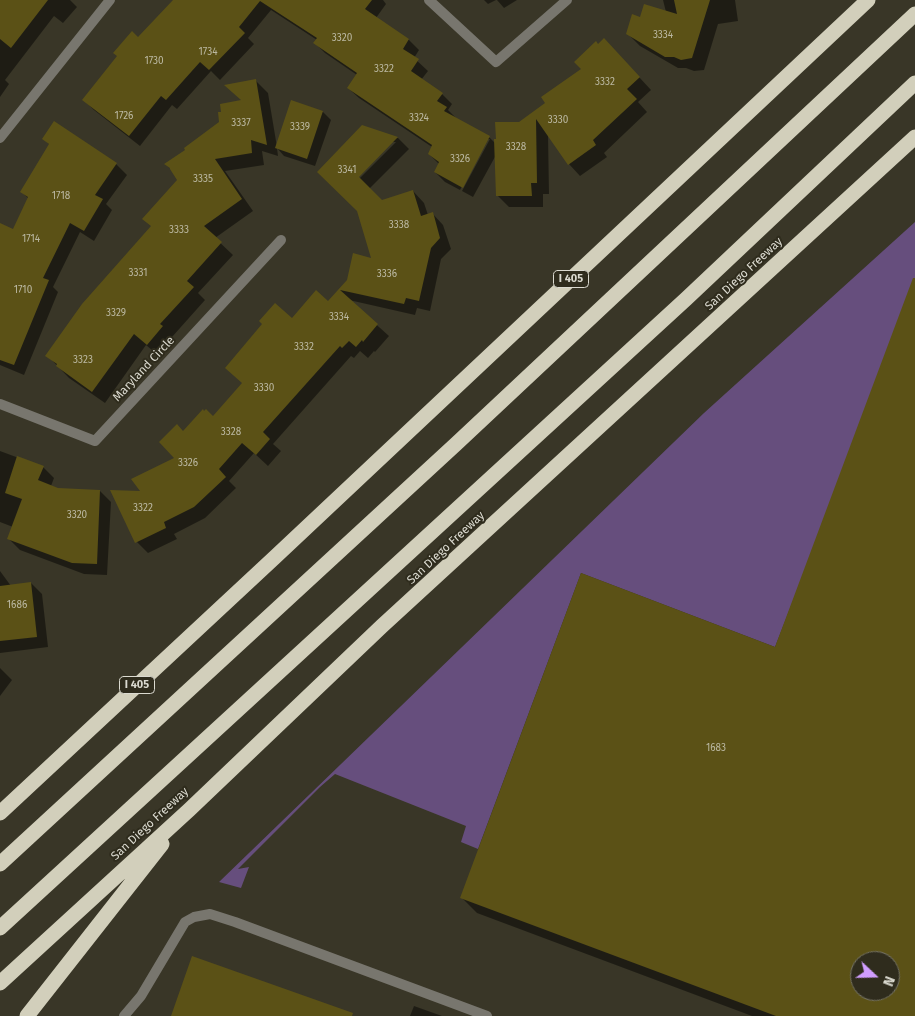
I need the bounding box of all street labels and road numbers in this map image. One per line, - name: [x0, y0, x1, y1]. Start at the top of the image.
- street label: San Diego Freeway: [702, 234, 786, 314]
- road number: I 405: [554, 270, 588, 288]
- street label: Maryland Circle: [110, 333, 178, 405]
- street label: San Diego Freeway: [404, 508, 488, 588]
- road number: I 405: [120, 676, 154, 694]
- street label: San Diego Freeway: [108, 784, 192, 864]

